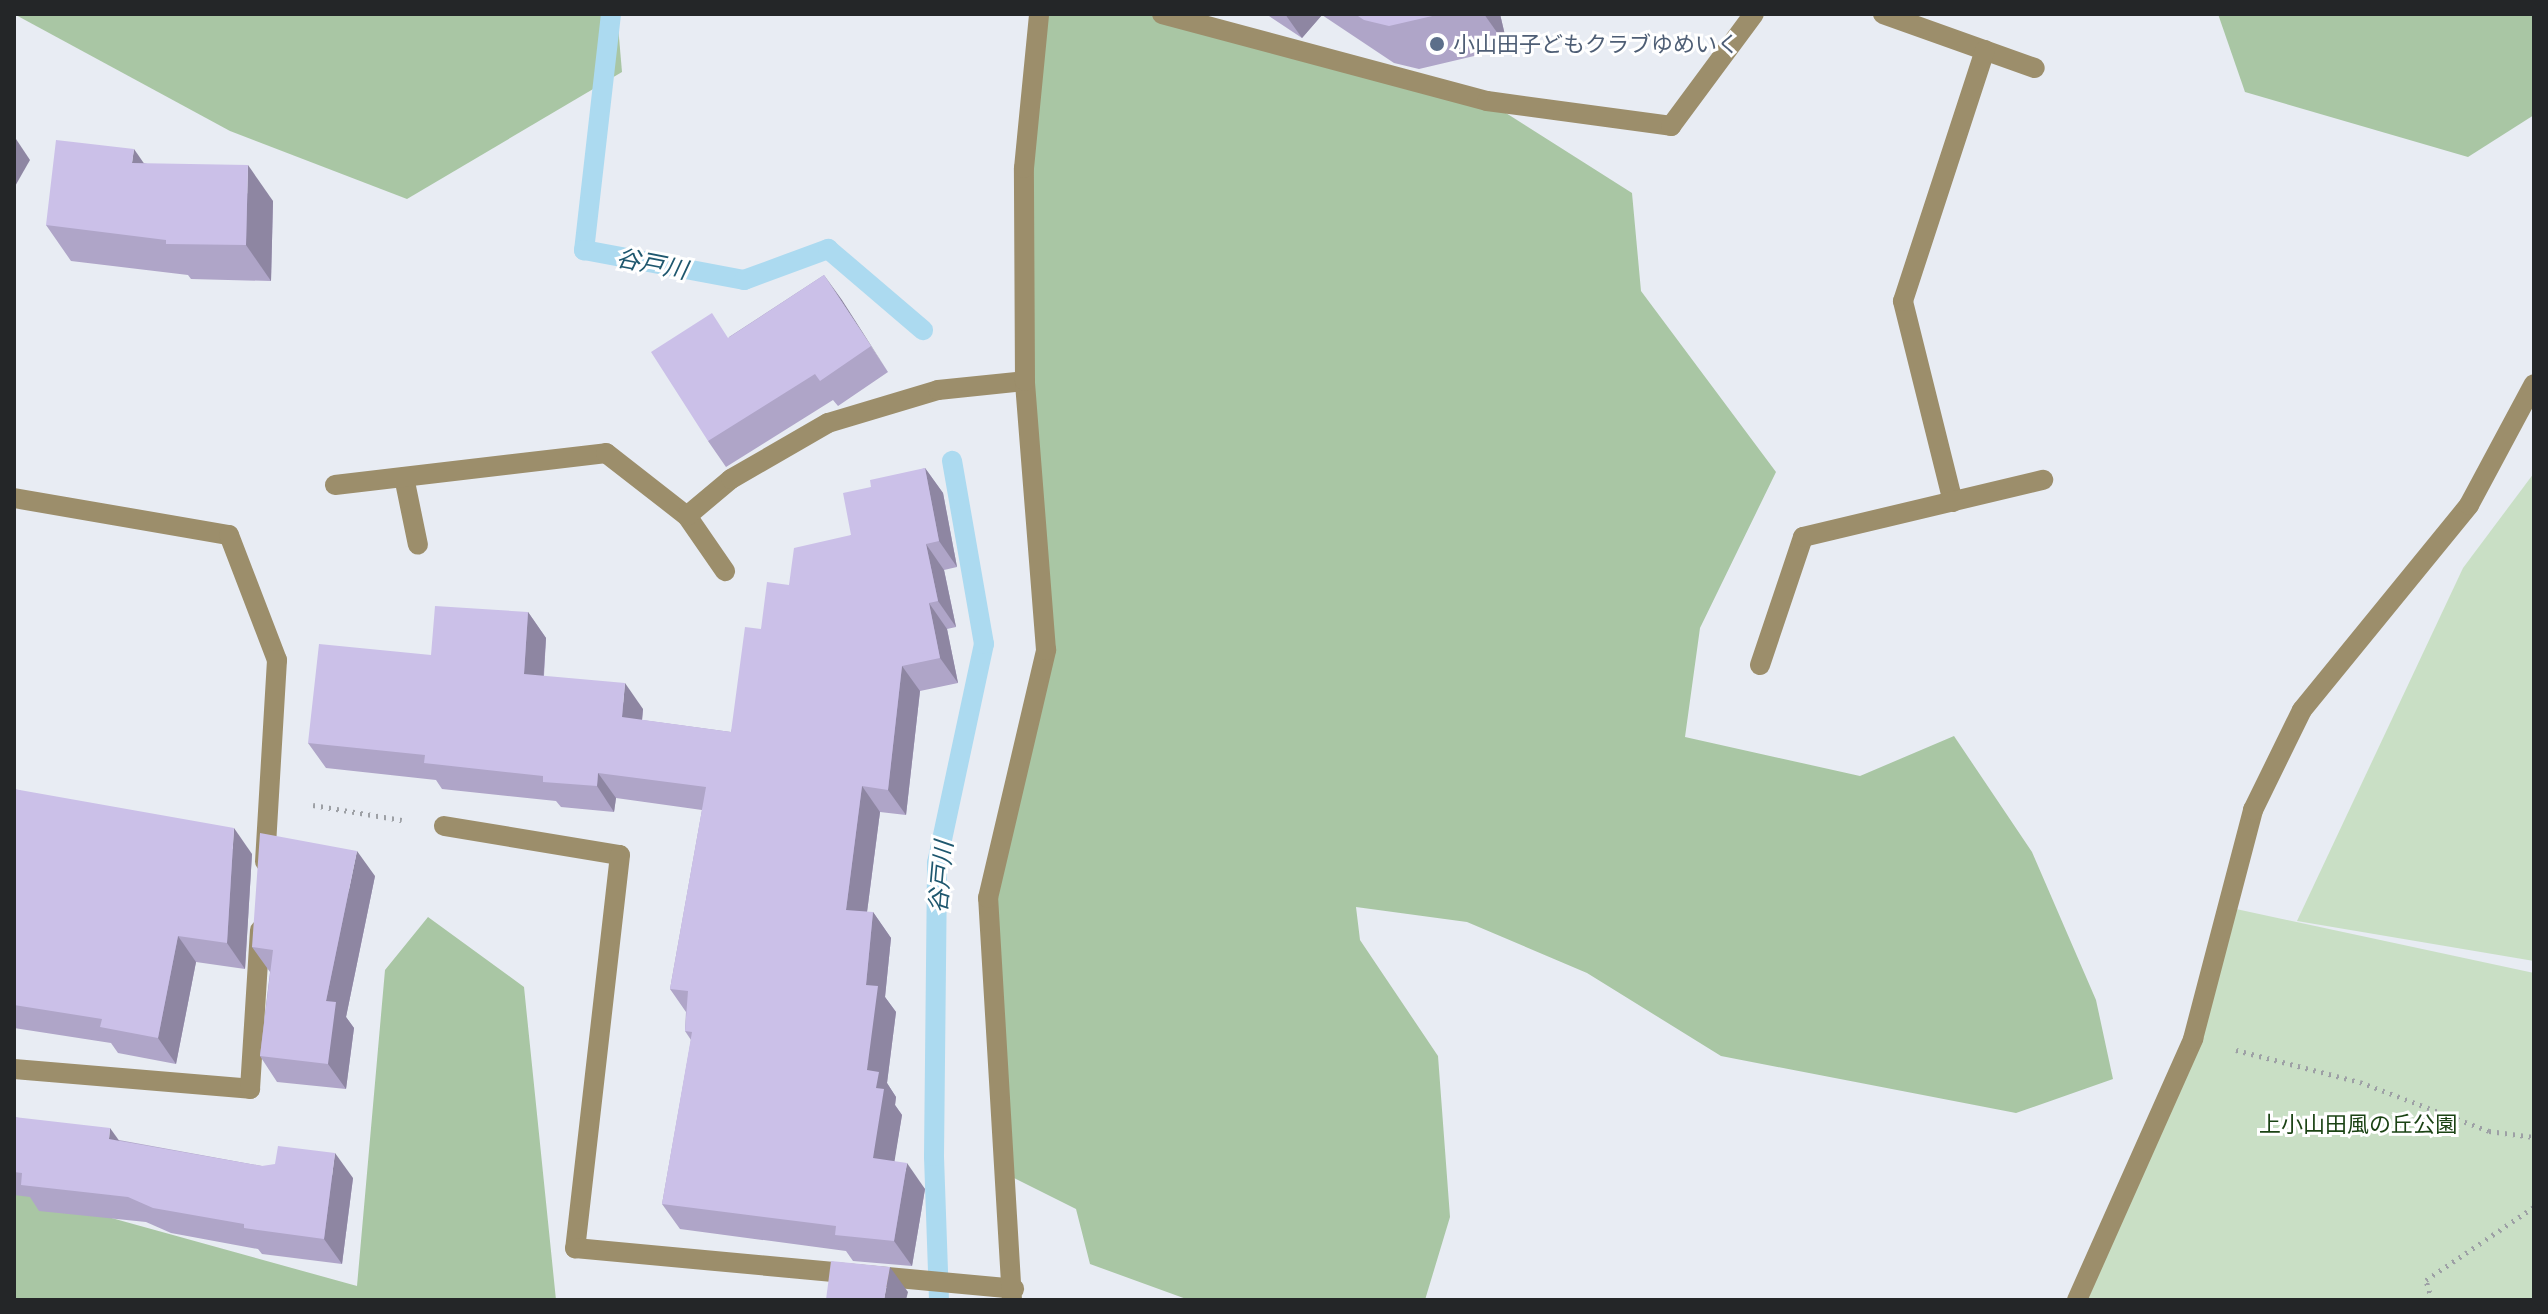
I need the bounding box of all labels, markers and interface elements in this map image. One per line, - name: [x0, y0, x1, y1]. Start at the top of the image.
- place label: 小山田子どもクラブゆめいく: [1453, 31, 1739, 57]
- marker: 小山田子どもクラブゆめいく: [1428, 35, 1446, 53]
- water label: 谷戸川: [614, 242, 690, 284]
- water label: 谷戸川: [923, 840, 957, 914]
- park label: 上小山田風の丘公園: [2259, 1111, 2457, 1137]

